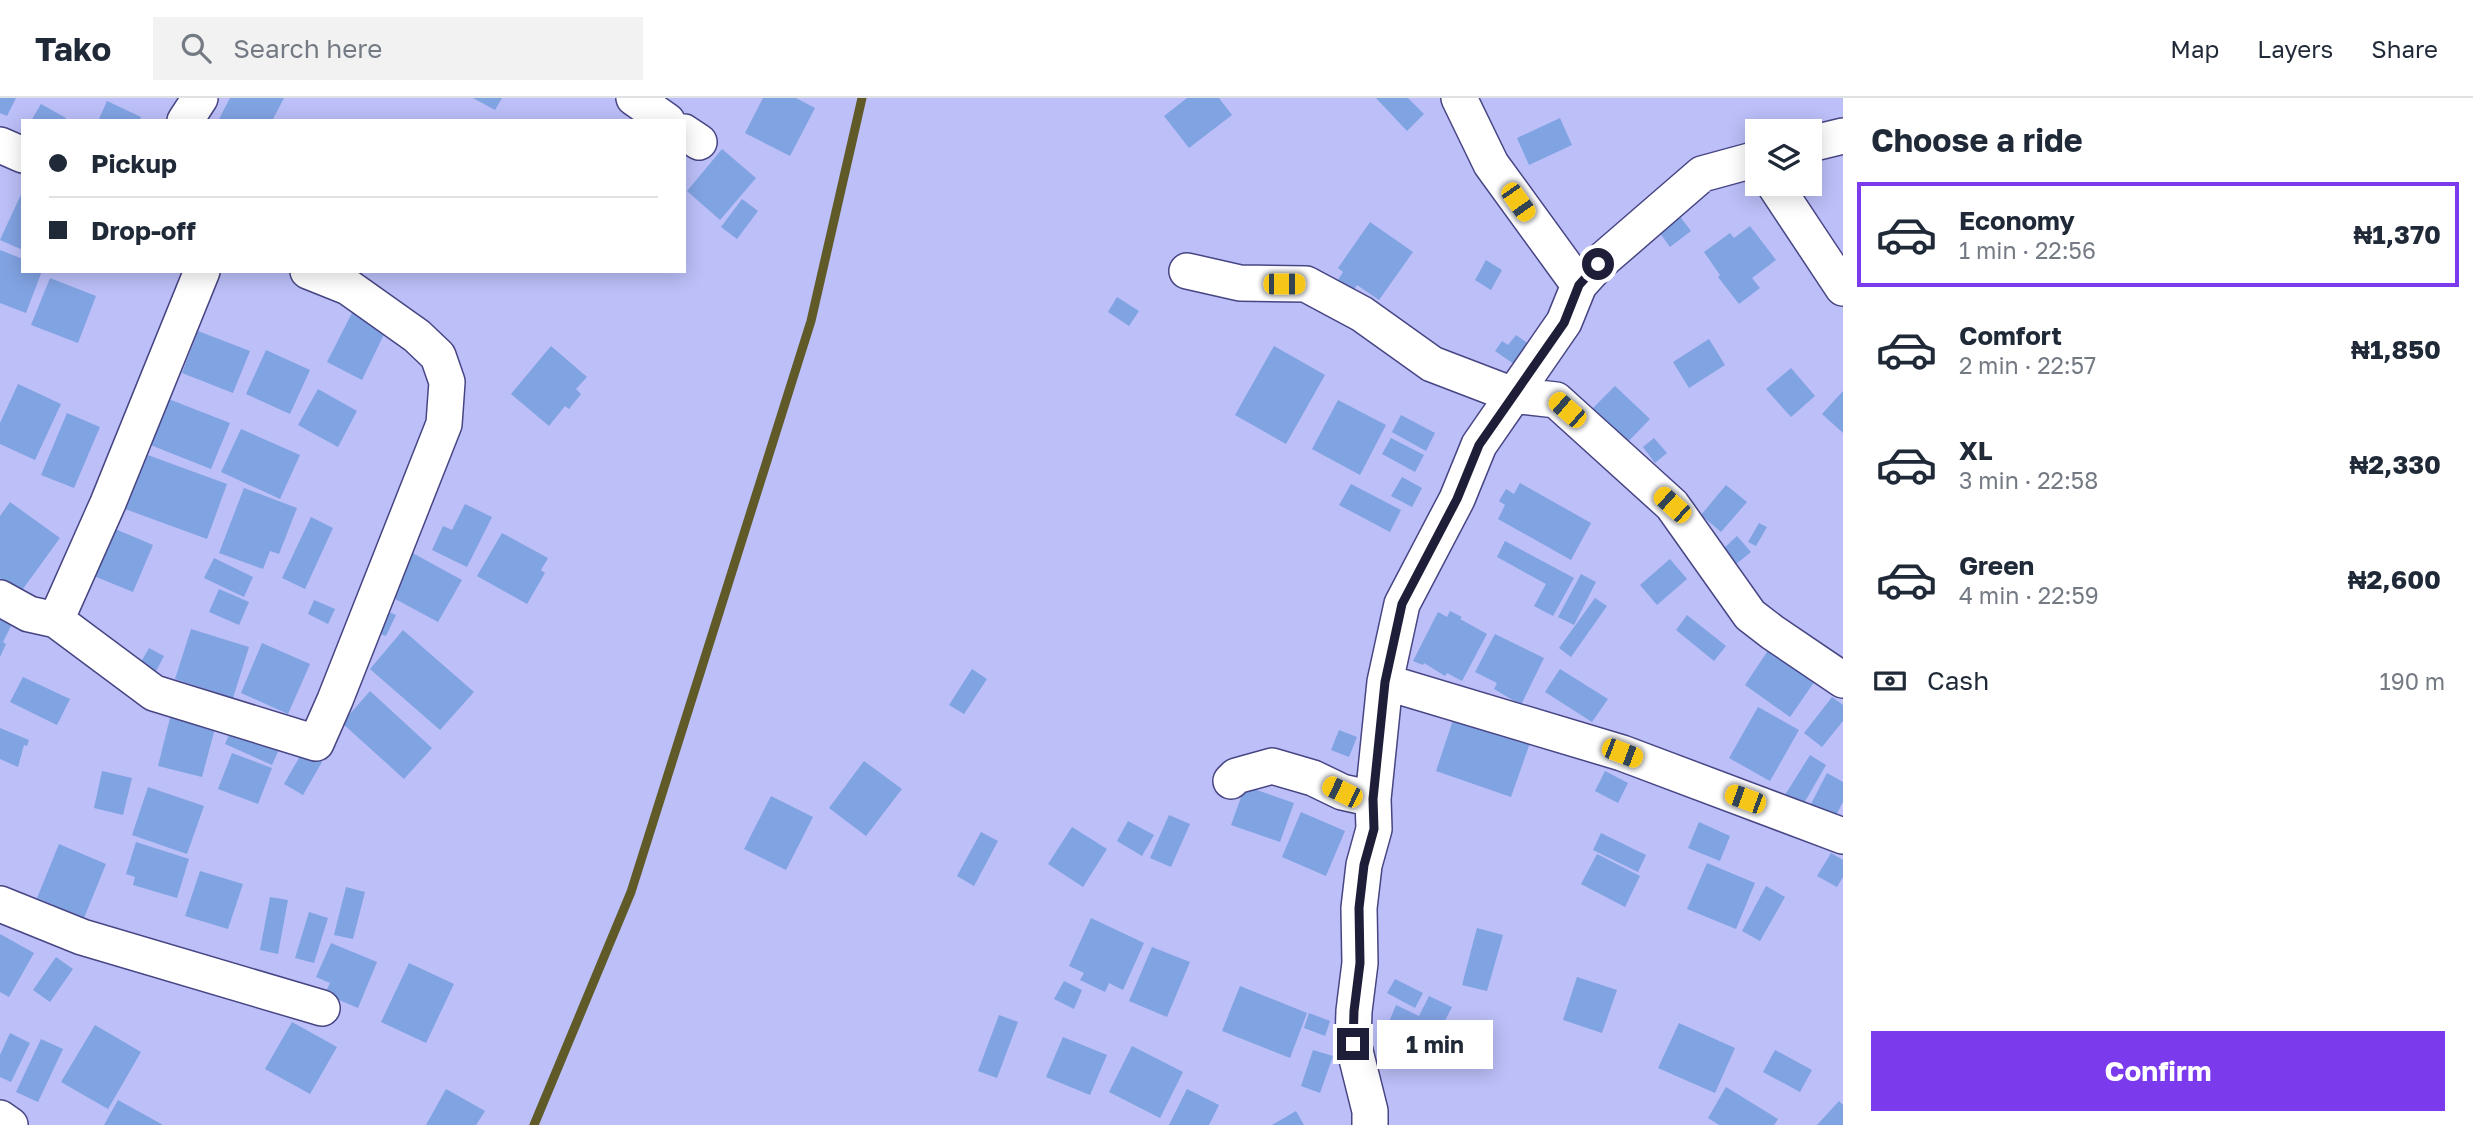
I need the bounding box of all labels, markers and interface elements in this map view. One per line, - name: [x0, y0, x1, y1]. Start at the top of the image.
- search box: [153, 17, 643, 80]
- text: Tako: [35, 29, 111, 68]
- icon: search: [177, 29, 215, 67]
- text: Search here: [233, 33, 382, 64]
- text: Map: [2170, 34, 2219, 63]
- text: Layers: [2257, 34, 2333, 63]
- text: Share: [2371, 34, 2438, 63]
- map controls: [1745, 119, 1822, 196]
- button: layers: [1745, 119, 1822, 196]
- text: Choose a ride: [1871, 121, 2083, 159]
- text: Pickup: [91, 148, 177, 179]
- car: [1498, 179, 1539, 225]
- icon: car: [1875, 203, 1938, 266]
- text: Economy: [1959, 205, 2075, 236]
- text: Drop-off: [91, 215, 196, 246]
- text: ₦1,370: [2354, 219, 2441, 250]
- text: 1 min · 22:56: [1959, 236, 2096, 264]
- route start: [1582, 248, 1614, 280]
- car: [1264, 274, 1306, 295]
- icon: car: [1875, 318, 1938, 381]
- text: Comfort: [1959, 320, 2062, 351]
- text: ₦1,850: [2351, 334, 2441, 365]
- text: 2 min · 22:57: [1959, 351, 2096, 379]
- car: [1545, 388, 1590, 432]
- icon: car: [1875, 433, 1938, 496]
- text: XL: [1959, 435, 1993, 466]
- text: ₦2,330: [2349, 449, 2441, 480]
- text: 3 min · 22:58: [1959, 466, 2098, 494]
- car: [1650, 483, 1695, 527]
- icon: car: [1875, 548, 1938, 611]
- text: Green: [1959, 550, 2034, 581]
- text: ₦2,600: [2348, 564, 2441, 595]
- text: 4 min · 22:59: [1959, 581, 2099, 609]
- icon: cash: [1871, 662, 1909, 700]
- text: Cash: [1927, 665, 1989, 696]
- text: 190 m: [2380, 667, 2445, 695]
- car: [1599, 736, 1646, 770]
- car: [1319, 773, 1366, 811]
- car: [1722, 782, 1769, 816]
- callout: 1 min: [1378, 1020, 1493, 1068]
- route end: [1337, 1028, 1369, 1060]
- text: 1 min: [1406, 1030, 1464, 1058]
- button: Confirm: [1871, 1031, 2445, 1111]

